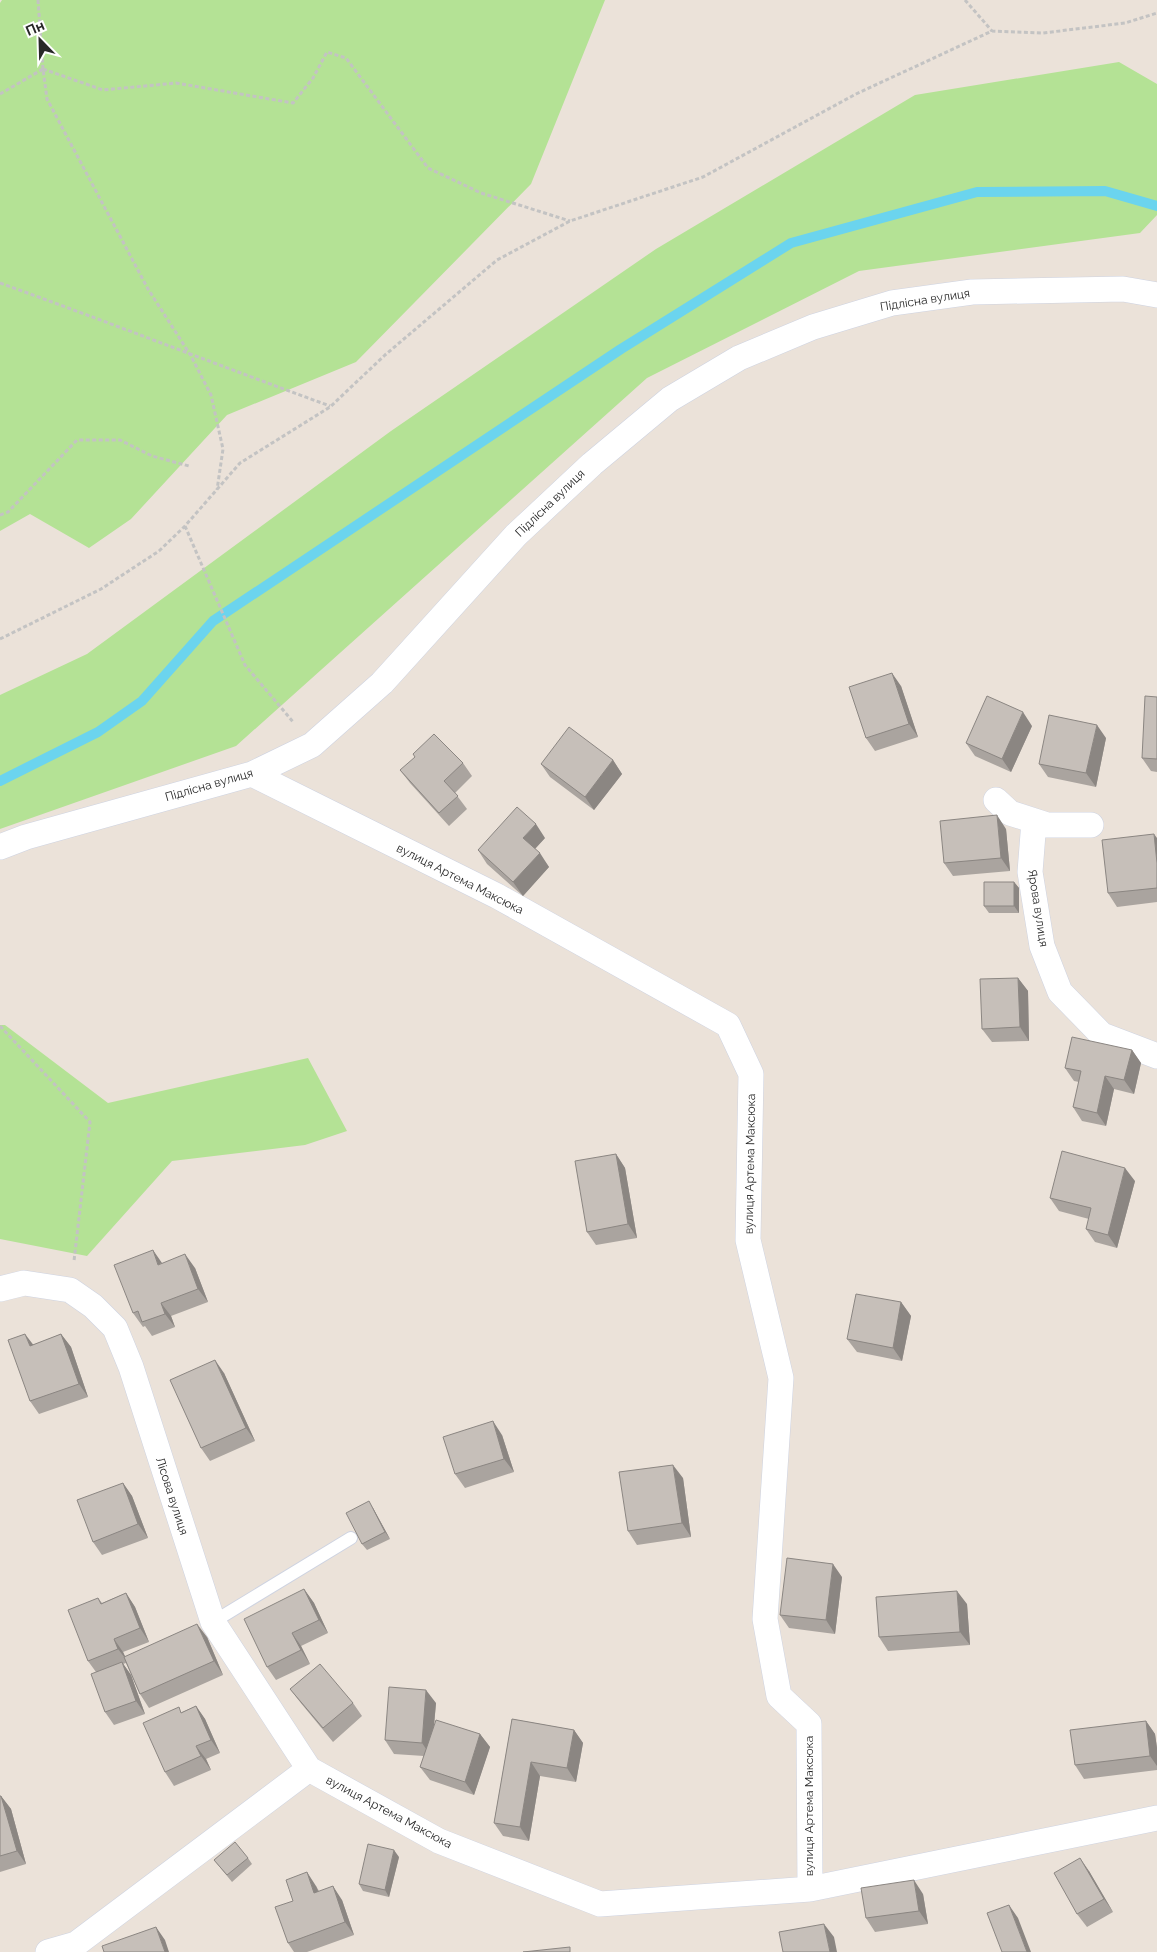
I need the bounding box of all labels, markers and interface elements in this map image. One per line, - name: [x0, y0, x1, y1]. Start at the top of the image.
- north arrow: [15, 15, 65, 65]
- text: Пн: [23, 17, 47, 39]
- street label: Підлісна вулиця: [879, 286, 971, 314]
- street label: Підлісна вулиця: [512, 466, 588, 540]
- street label: Підлісна вулиця: [163, 766, 255, 804]
- street label: вулиця Артема Максюка: [394, 841, 526, 917]
- street label: Ярова вулиця: [1025, 868, 1051, 948]
- street label: вулиця Артема Максюка: [742, 1094, 758, 1234]
- street label: Лісова вулиця: [153, 1455, 191, 1537]
- street label: вулиця Артема Максюка: [802, 1736, 816, 1876]
- street label: вулиця Артема Максюка: [324, 1773, 454, 1851]

